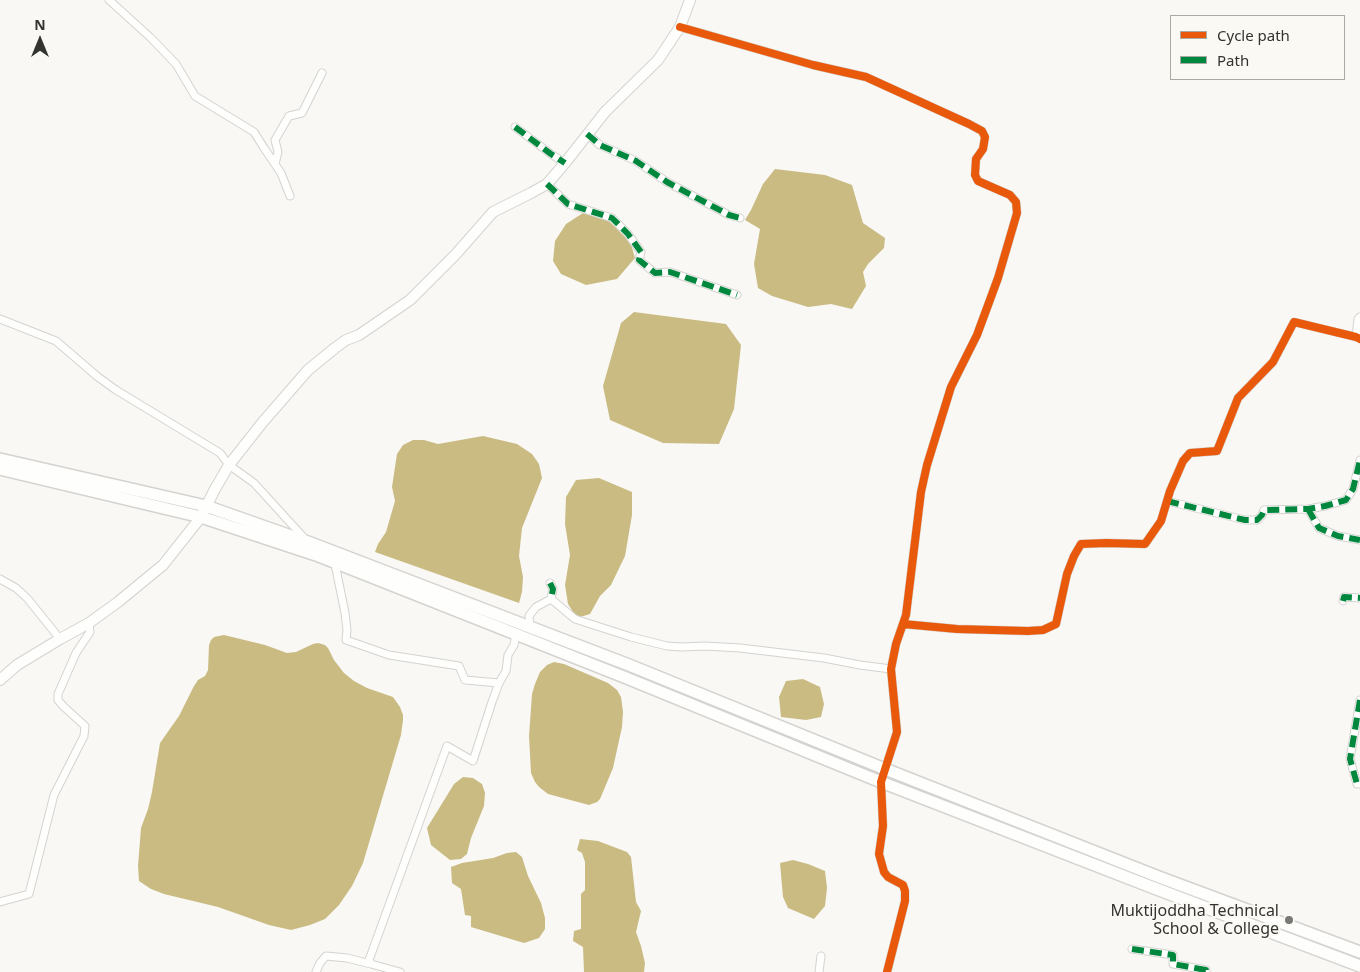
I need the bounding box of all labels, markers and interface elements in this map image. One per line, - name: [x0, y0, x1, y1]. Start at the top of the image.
- north arrow: [15, 15, 65, 65]
- text: N: [34, 15, 46, 34]
- legend: [1170, 15, 1345, 80]
- text: Cycle path: [1217, 25, 1290, 45]
- text: Path: [1217, 50, 1249, 70]
- place label: Muktijoddha Technical School & College: [1110, 901, 1279, 939]
- marker: Muktijoddha Technical School & College: [1283, 914, 1295, 926]

